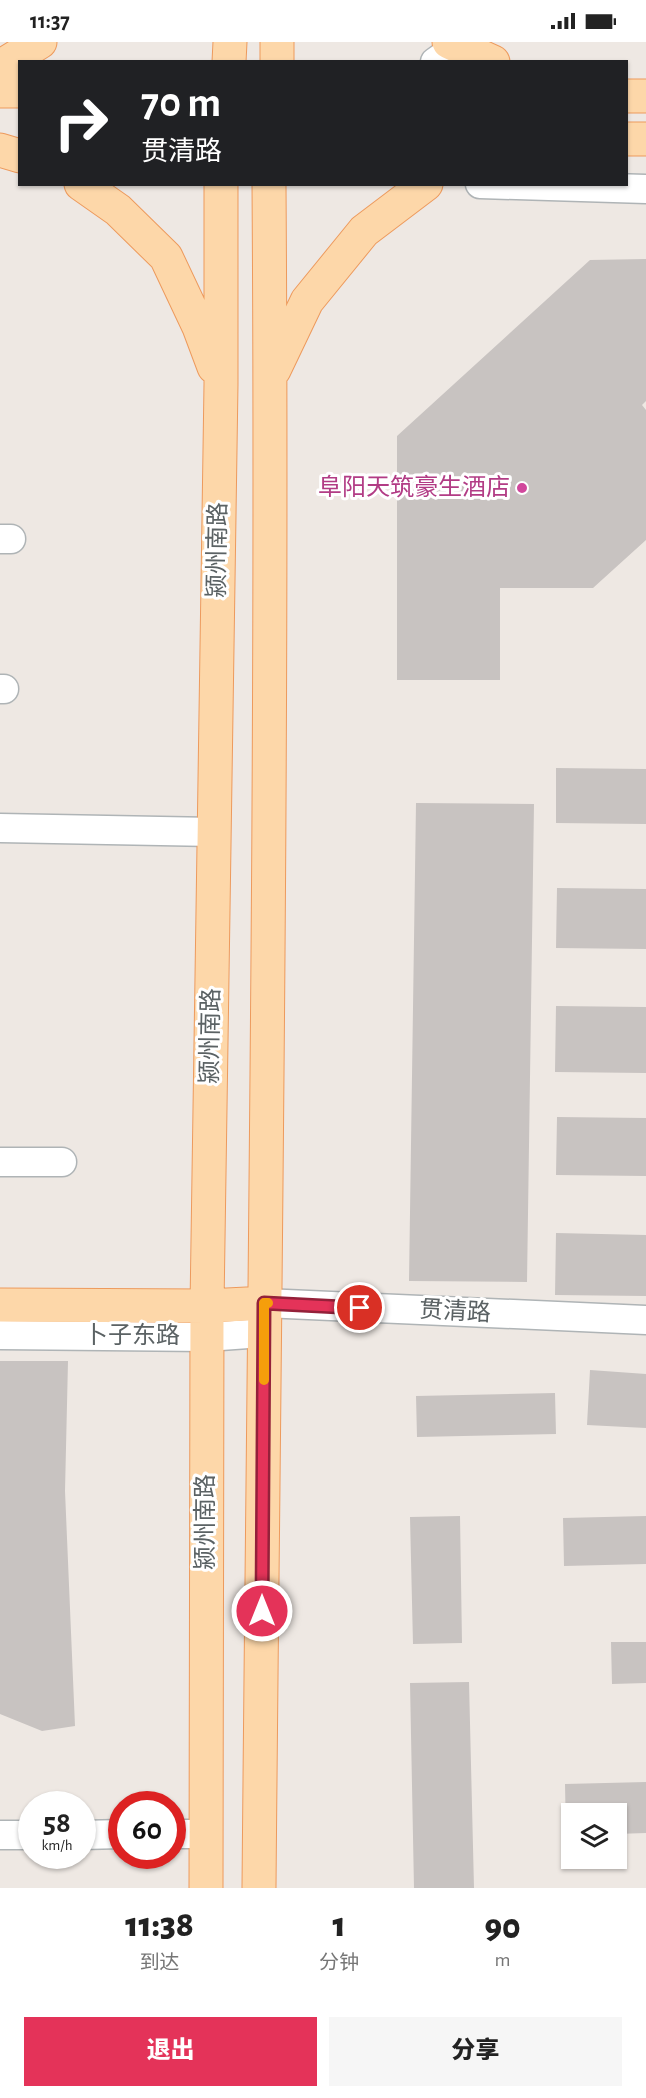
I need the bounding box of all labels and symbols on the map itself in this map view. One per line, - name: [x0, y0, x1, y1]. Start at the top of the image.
- place label: 阜阳天筑豪生酒店: [318, 474, 510, 500]
- marker: 阜阳天筑豪生酒店: [515, 481, 529, 495]
- street label: 颍州南路: [203, 502, 231, 598]
- street label: 颍州南路: [196, 988, 224, 1084]
- pin: [334, 1282, 385, 1333]
- street label: 贯清路: [418, 1296, 492, 1326]
- street label: 卜子东路: [84, 1322, 180, 1348]
- street label: 颍州南路: [192, 1474, 218, 1570]
- position arrow: [230, 1579, 294, 1643]
- speed limit sign: 60: [108, 1791, 186, 1869]

